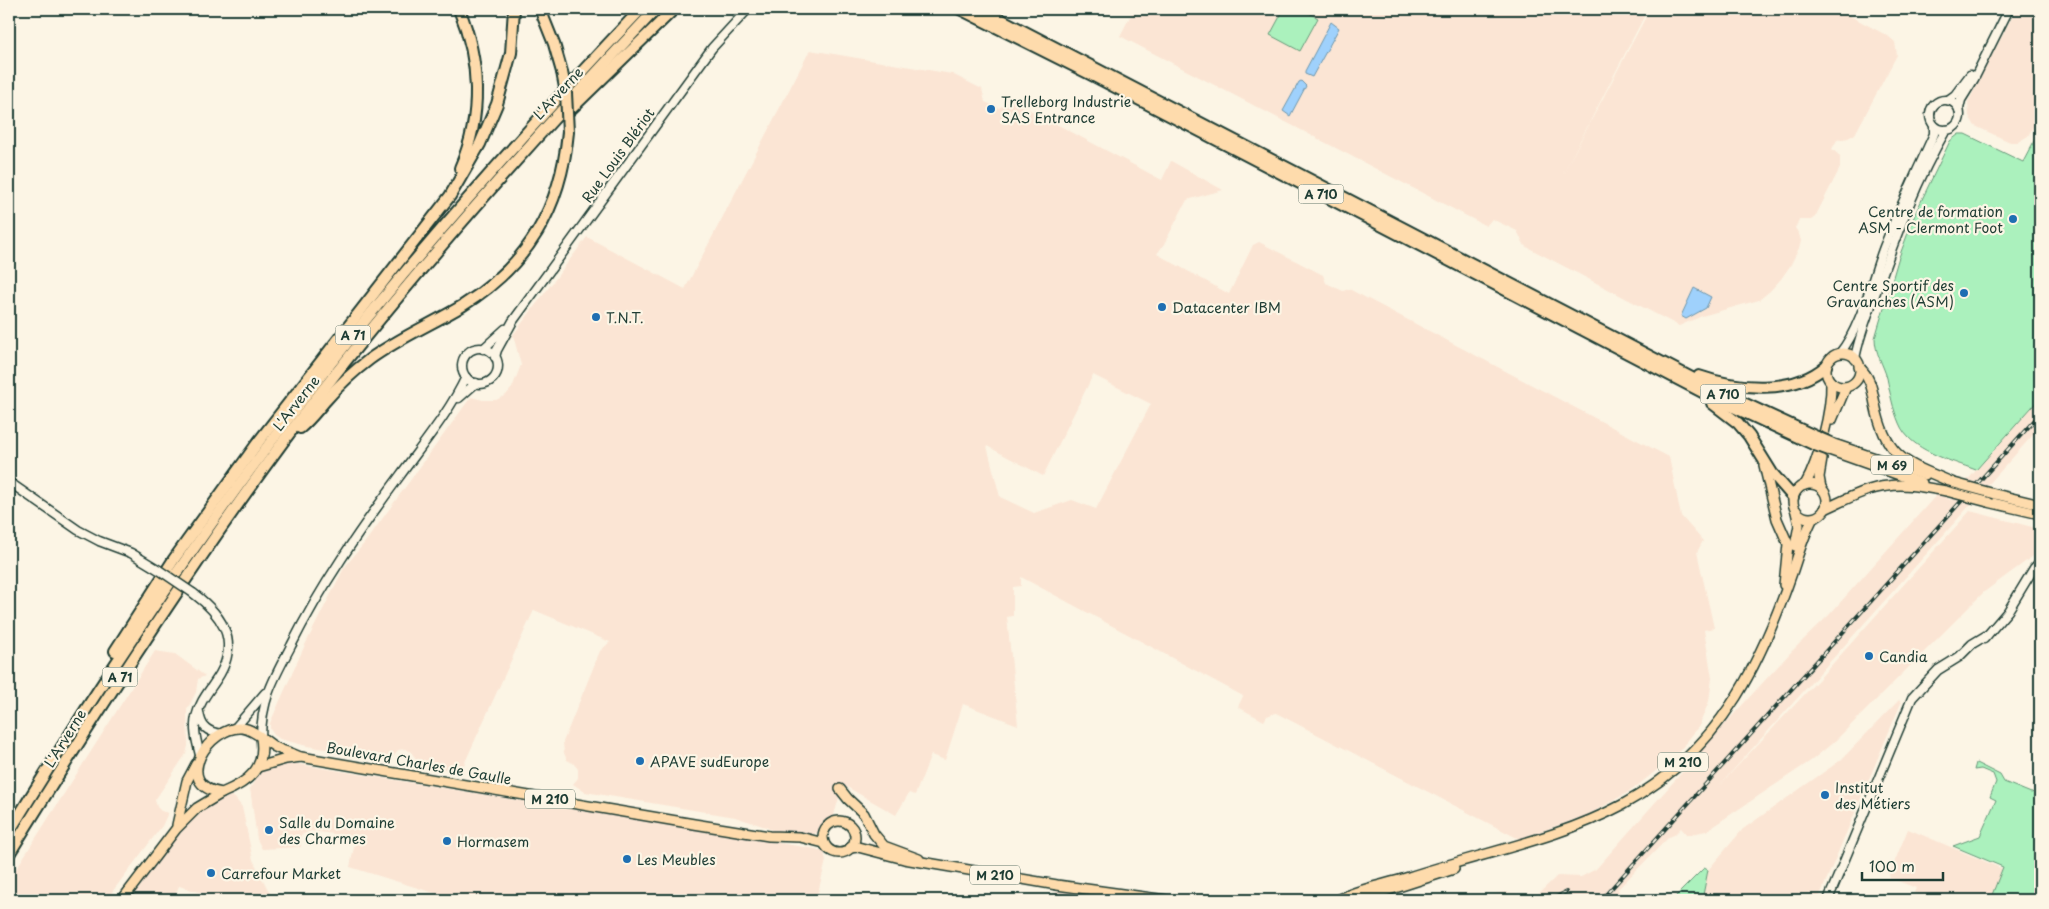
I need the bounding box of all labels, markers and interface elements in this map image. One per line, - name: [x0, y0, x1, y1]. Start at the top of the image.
- street label: L'Arverne: [528, 62, 588, 124]
- place label: Trelleborg Industrie SAS Entrance: [1001, 91, 1131, 128]
- street label: Rue Louis Blériot: [576, 103, 660, 207]
- marker: Trelleborg Industrie SAS Entrance: [985, 103, 997, 115]
- road number: A 710: [1298, 184, 1344, 203]
- place label: Centre de formation ASM - Clermont Foot: [1858, 201, 2003, 238]
- marker: Centre de formation ASM - Clermont Foot: [2007, 213, 2019, 225]
- place label: Centre Sportif des Gravanches (ASM): [1826, 275, 1954, 312]
- marker: Centre Sportif des Gravanches (ASM): [1958, 287, 1970, 299]
- place label: Datacenter IBM: [1172, 297, 1281, 318]
- marker: Datacenter IBM: [1156, 301, 1168, 313]
- place label: T.N.T.: [606, 307, 644, 328]
- marker: T.N.T.: [590, 311, 602, 323]
- road number: A 71: [336, 326, 370, 344]
- street label: L'Arverne: [268, 371, 324, 435]
- road number: A 710: [1700, 384, 1746, 404]
- road number: M 69: [1871, 456, 1913, 474]
- place label: Candia: [1879, 646, 1928, 667]
- marker: Candia: [1863, 650, 1875, 662]
- road number: A 71: [102, 668, 138, 686]
- street label: L'Arverne: [39, 705, 91, 771]
- street label: Boulevard Charles de Gaulle: [325, 736, 513, 790]
- place label: APAVE sudEurope: [650, 751, 769, 772]
- road number: M 210: [1658, 752, 1708, 772]
- marker: APAVE sudEurope: [634, 755, 646, 767]
- place label: Institut des Métiers: [1835, 777, 1910, 814]
- marker: Institut des Métiers: [1819, 789, 1831, 801]
- road number: M 210: [525, 790, 575, 809]
- place label: Salle du Domaine des Charmes: [279, 812, 395, 849]
- marker: Salle du Domaine des Charmes: [263, 824, 275, 836]
- place label: Hormasem: [457, 831, 529, 852]
- marker: Hormasem: [441, 835, 453, 847]
- place label: Les Meubles: [637, 849, 716, 870]
- scale bar: [1862, 849, 1943, 881]
- marker: Les Meubles: [621, 853, 633, 865]
- text: 100 m: [1869, 854, 1915, 877]
- place label: Carrefour Market: [221, 863, 341, 884]
- road number: M 210: [970, 866, 1020, 884]
- marker: Carrefour Market: [205, 867, 217, 879]

